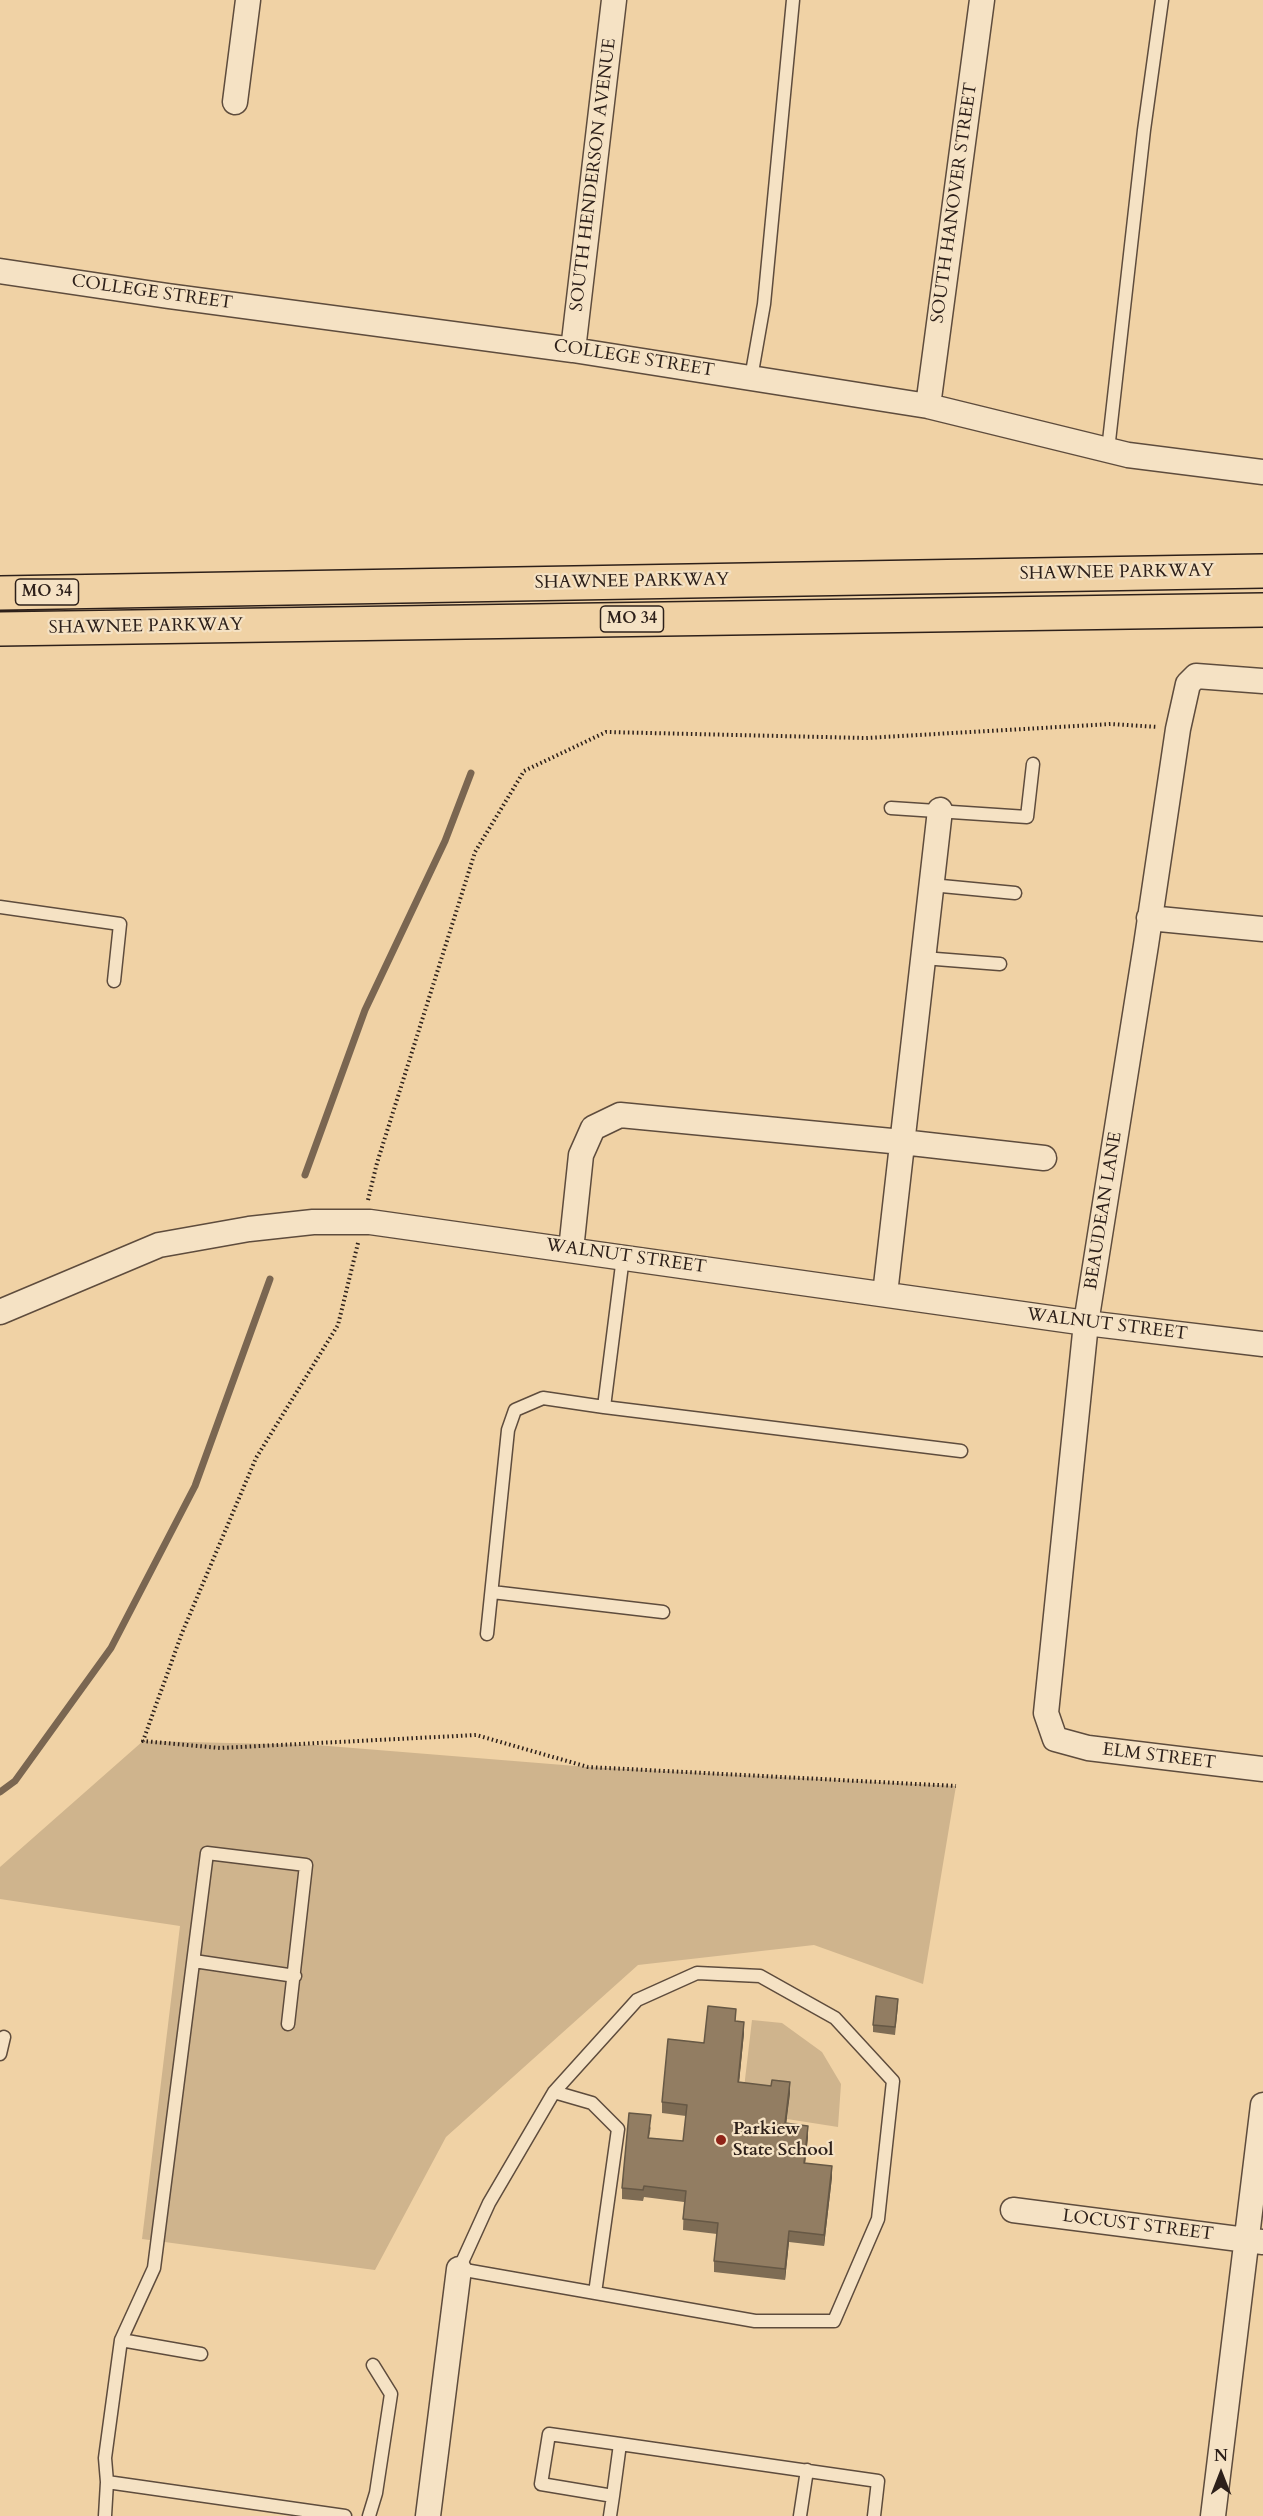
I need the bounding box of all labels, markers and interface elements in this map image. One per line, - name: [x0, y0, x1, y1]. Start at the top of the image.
- street label: SOUTH HENDERSON AVENUE: [567, 37, 621, 313]
- street label: SOUTH HANOVER STREET: [927, 81, 983, 325]
- street label: COLLEGE STREET: [70, 271, 234, 315]
- street label: COLLEGE STREET: [552, 336, 716, 382]
- street label: SHAWNEE PARKWAY: [1020, 561, 1214, 585]
- street label: SHAWNEE PARKWAY: [535, 570, 729, 594]
- road number: MO 34: [15, 579, 78, 605]
- road number: MO 34: [600, 606, 664, 632]
- street label: SHAWNEE PARKWAY: [49, 615, 243, 639]
- street label: BEAUDEAN LANE: [1081, 1130, 1127, 1292]
- street label: WALNUT STREET: [544, 1235, 708, 1279]
- street label: WALNUT STREET: [1025, 1304, 1189, 1346]
- street label: ELM STREET: [1101, 1739, 1217, 1775]
- place label: Parkiew State School: [733, 2119, 834, 2162]
- marker: Parkiew State School: [714, 2133, 728, 2147]
- street label: LOCUST STREET: [1061, 2206, 1215, 2246]
- north arrow: [1191, 2444, 1251, 2504]
- text: N: [1214, 2445, 1228, 2467]

